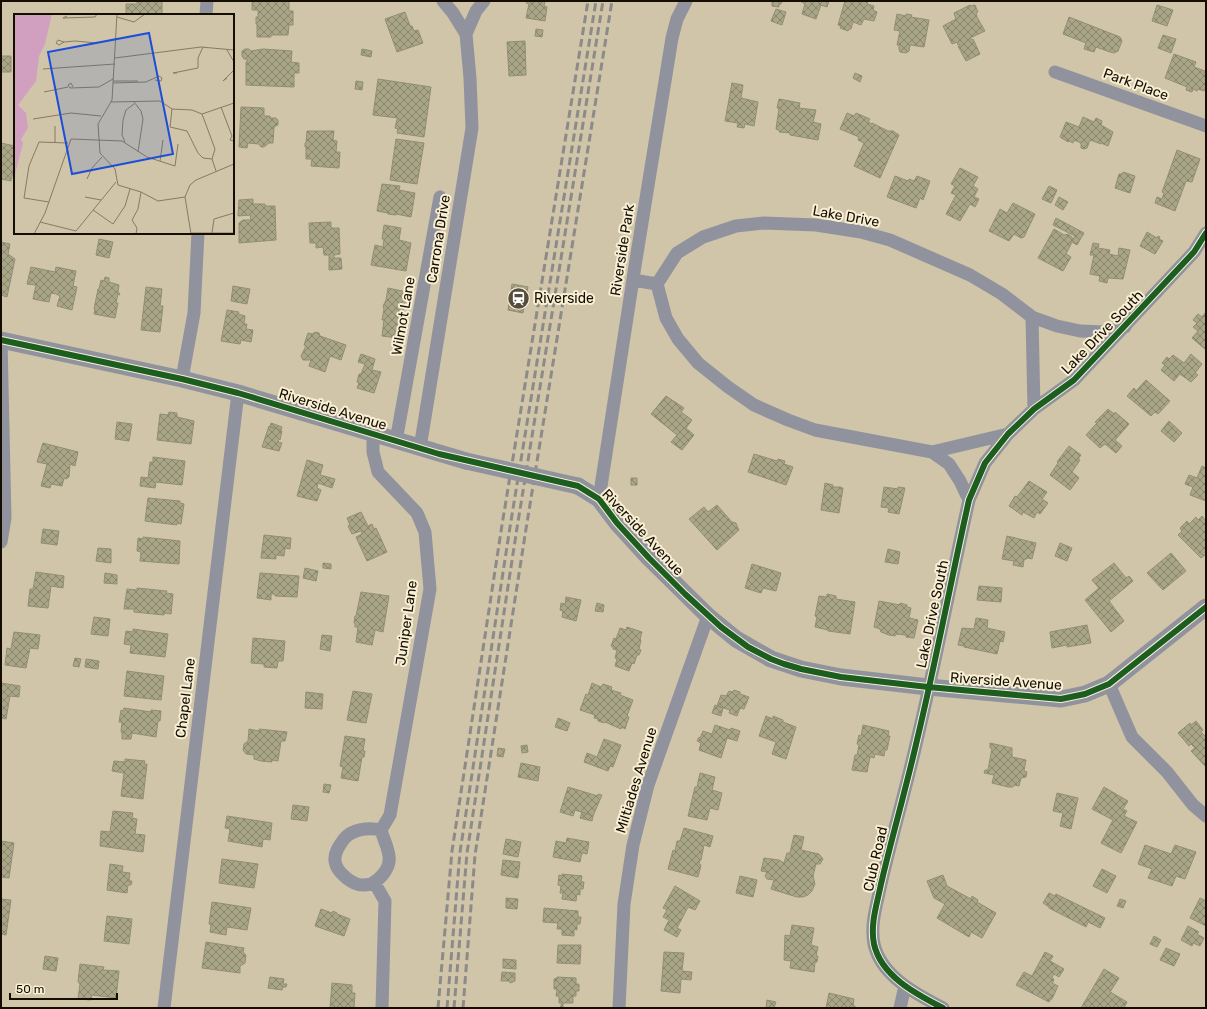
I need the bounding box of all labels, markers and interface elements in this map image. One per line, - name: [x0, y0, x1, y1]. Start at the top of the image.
- inset map: [14, 14, 234, 234]
- street label: Park Place: [1101, 65, 1171, 104]
- street label: Carrona Drive: [423, 194, 454, 284]
- street label: Riverside Park: [607, 202, 638, 297]
- street label: Lake Drive: [811, 202, 881, 231]
- street label: Wilmot Lane: [388, 275, 419, 357]
- station icon: Riverside: [505, 285, 531, 311]
- street label: Lake Drive South: [1058, 287, 1147, 378]
- place label: Riverside: [534, 290, 594, 307]
- street label: Riverside Avenue: [277, 385, 389, 434]
- street label: Riverside Avenue: [598, 486, 687, 579]
- street label: Lake Drive South: [913, 559, 952, 670]
- street label: Juniper Lane: [392, 579, 421, 667]
- street label: Chapel Lane: [172, 657, 199, 739]
- street label: Riverside Avenue: [950, 669, 1063, 694]
- street label: Miltiades Avenue: [612, 725, 661, 835]
- street label: Club Road: [860, 825, 891, 893]
- scale bar: [10, 975, 117, 1001]
- text: 50 m: [16, 982, 44, 996]

